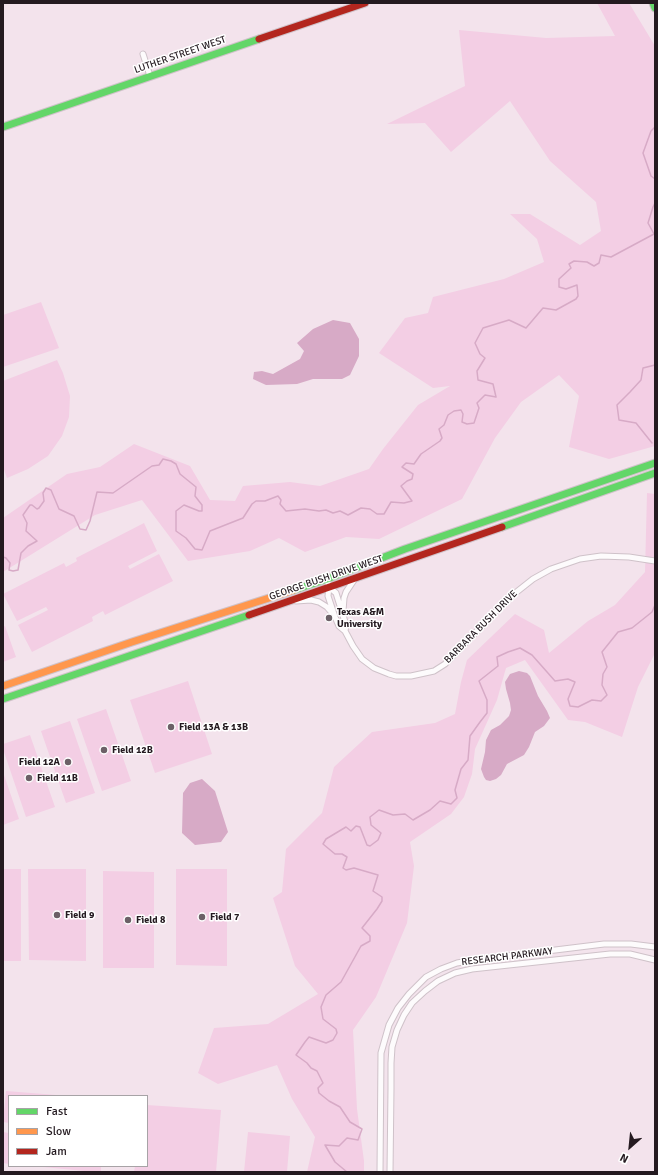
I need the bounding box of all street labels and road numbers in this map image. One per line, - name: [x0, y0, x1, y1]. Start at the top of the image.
- street label: LUTHER STREET WEST: [133, 34, 227, 76]
- street label: GEORGE BUSH DRIVE WEST: [268, 553, 384, 603]
- street label: BARBARA BUSH DRIVE: [442, 588, 520, 666]
- street label: RESEARCH PARKWAY: [461, 945, 553, 969]

